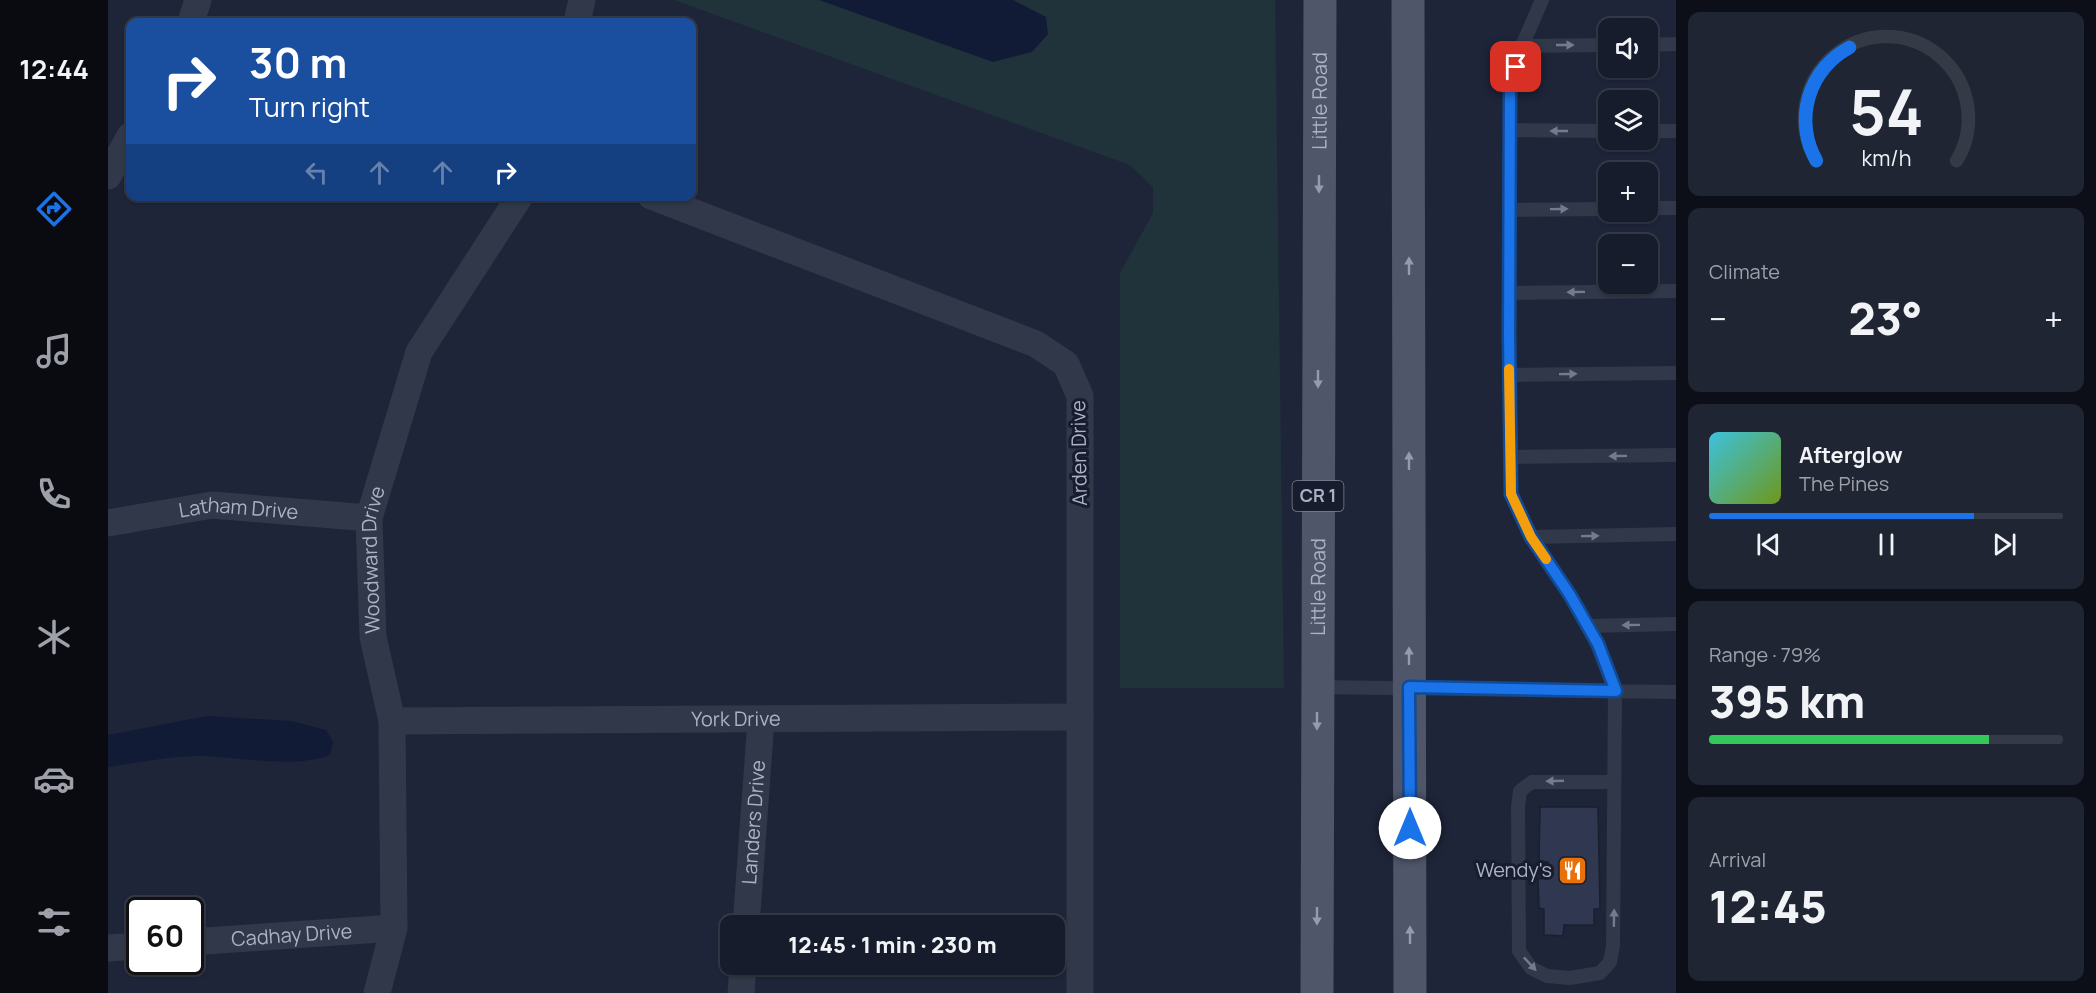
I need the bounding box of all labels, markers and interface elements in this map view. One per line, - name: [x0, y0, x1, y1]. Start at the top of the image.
- map controls: [1598, 18, 1658, 294]
- button: sound: [1598, 18, 1658, 78]
- text: 30 m: [249, 33, 347, 91]
- one-way arrow: [1556, 40, 1575, 50]
- pin: [1490, 41, 1541, 92]
- icon: right: [150, 42, 228, 120]
- text: 12:44: [19, 50, 89, 87]
- icon: arrive: [1499, 50, 1532, 83]
- street label: Little Road: [1306, 52, 1333, 150]
- text: 54: [1849, 68, 1923, 154]
- text: Turn right: [249, 88, 370, 125]
- button: layers: [1598, 90, 1658, 150]
- one-way arrow: [1550, 126, 1569, 136]
- text: km/h: [1861, 143, 1911, 172]
- icon: left: [300, 156, 333, 189]
- icon: ahead: [363, 156, 396, 189]
- icon: ahead: [426, 156, 459, 189]
- icon: right: [489, 156, 522, 189]
- button: +: [1598, 162, 1658, 222]
- one-way arrow: [1314, 175, 1324, 194]
- icon: directions: [33, 188, 75, 230]
- one-way arrow: [1549, 204, 1568, 214]
- button: −: [1598, 234, 1658, 294]
- one-way arrow: [1404, 256, 1414, 275]
- text: Climate: [1709, 258, 1780, 285]
- one-way arrow: [1566, 287, 1585, 297]
- text: 23°: [1848, 287, 1922, 349]
- text: −: [1709, 296, 1727, 341]
- text: +: [2044, 296, 2063, 341]
- icon: music: [33, 330, 75, 372]
- one-way arrow: [1313, 370, 1323, 389]
- one-way arrow: [1558, 370, 1577, 379]
- street label: Arden Drive: [1064, 400, 1093, 506]
- text: Afterglow: [1799, 440, 1903, 470]
- one-way arrow: [1404, 451, 1414, 470]
- one-way arrow: [1608, 451, 1627, 461]
- text: The Pines: [1799, 470, 1889, 497]
- icon: phone: [33, 473, 75, 515]
- road number: CR 1: [1292, 481, 1344, 511]
- street label: Woodward Drive: [355, 482, 391, 634]
- street label: Latham Drive: [176, 491, 299, 525]
- icon: previous: [1752, 528, 1785, 561]
- icon: pause: [1870, 528, 1903, 561]
- icon: next: [1988, 528, 2021, 561]
- one-way arrow: [1580, 531, 1599, 541]
- street label: Little Road: [1304, 538, 1331, 636]
- icon: climate: [33, 616, 75, 658]
- one-way arrow: [1622, 620, 1641, 630]
- text: Range · 79%: [1709, 641, 1821, 668]
- one-way arrow: [1404, 646, 1414, 665]
- text: 395 km: [1709, 670, 1865, 732]
- street label: York Drive: [691, 705, 781, 732]
- one-way arrow: [1312, 712, 1322, 731]
- icon: car: [33, 758, 75, 800]
- street label: Landers Drive: [735, 759, 771, 885]
- one-way arrow: [1546, 777, 1565, 786]
- position arrow: [1378, 796, 1442, 860]
- text: Arrival: [1709, 846, 1766, 873]
- restaurant icon: Wendy's: [1557, 854, 1589, 886]
- place label: Wendy's: [1476, 856, 1552, 883]
- text: 12:45: [1709, 875, 1827, 937]
- speed limit sign: 60: [126, 897, 204, 975]
- icon: filters: [33, 901, 75, 943]
- one-way arrow: [1312, 907, 1322, 926]
- one-way arrow: [1609, 909, 1619, 928]
- street label: Cadhay Drive: [230, 917, 353, 952]
- one-way arrow: [1405, 925, 1415, 944]
- text: 12:45 · 1 min · 230 m: [788, 930, 997, 960]
- one-way arrow: [1523, 956, 1537, 971]

